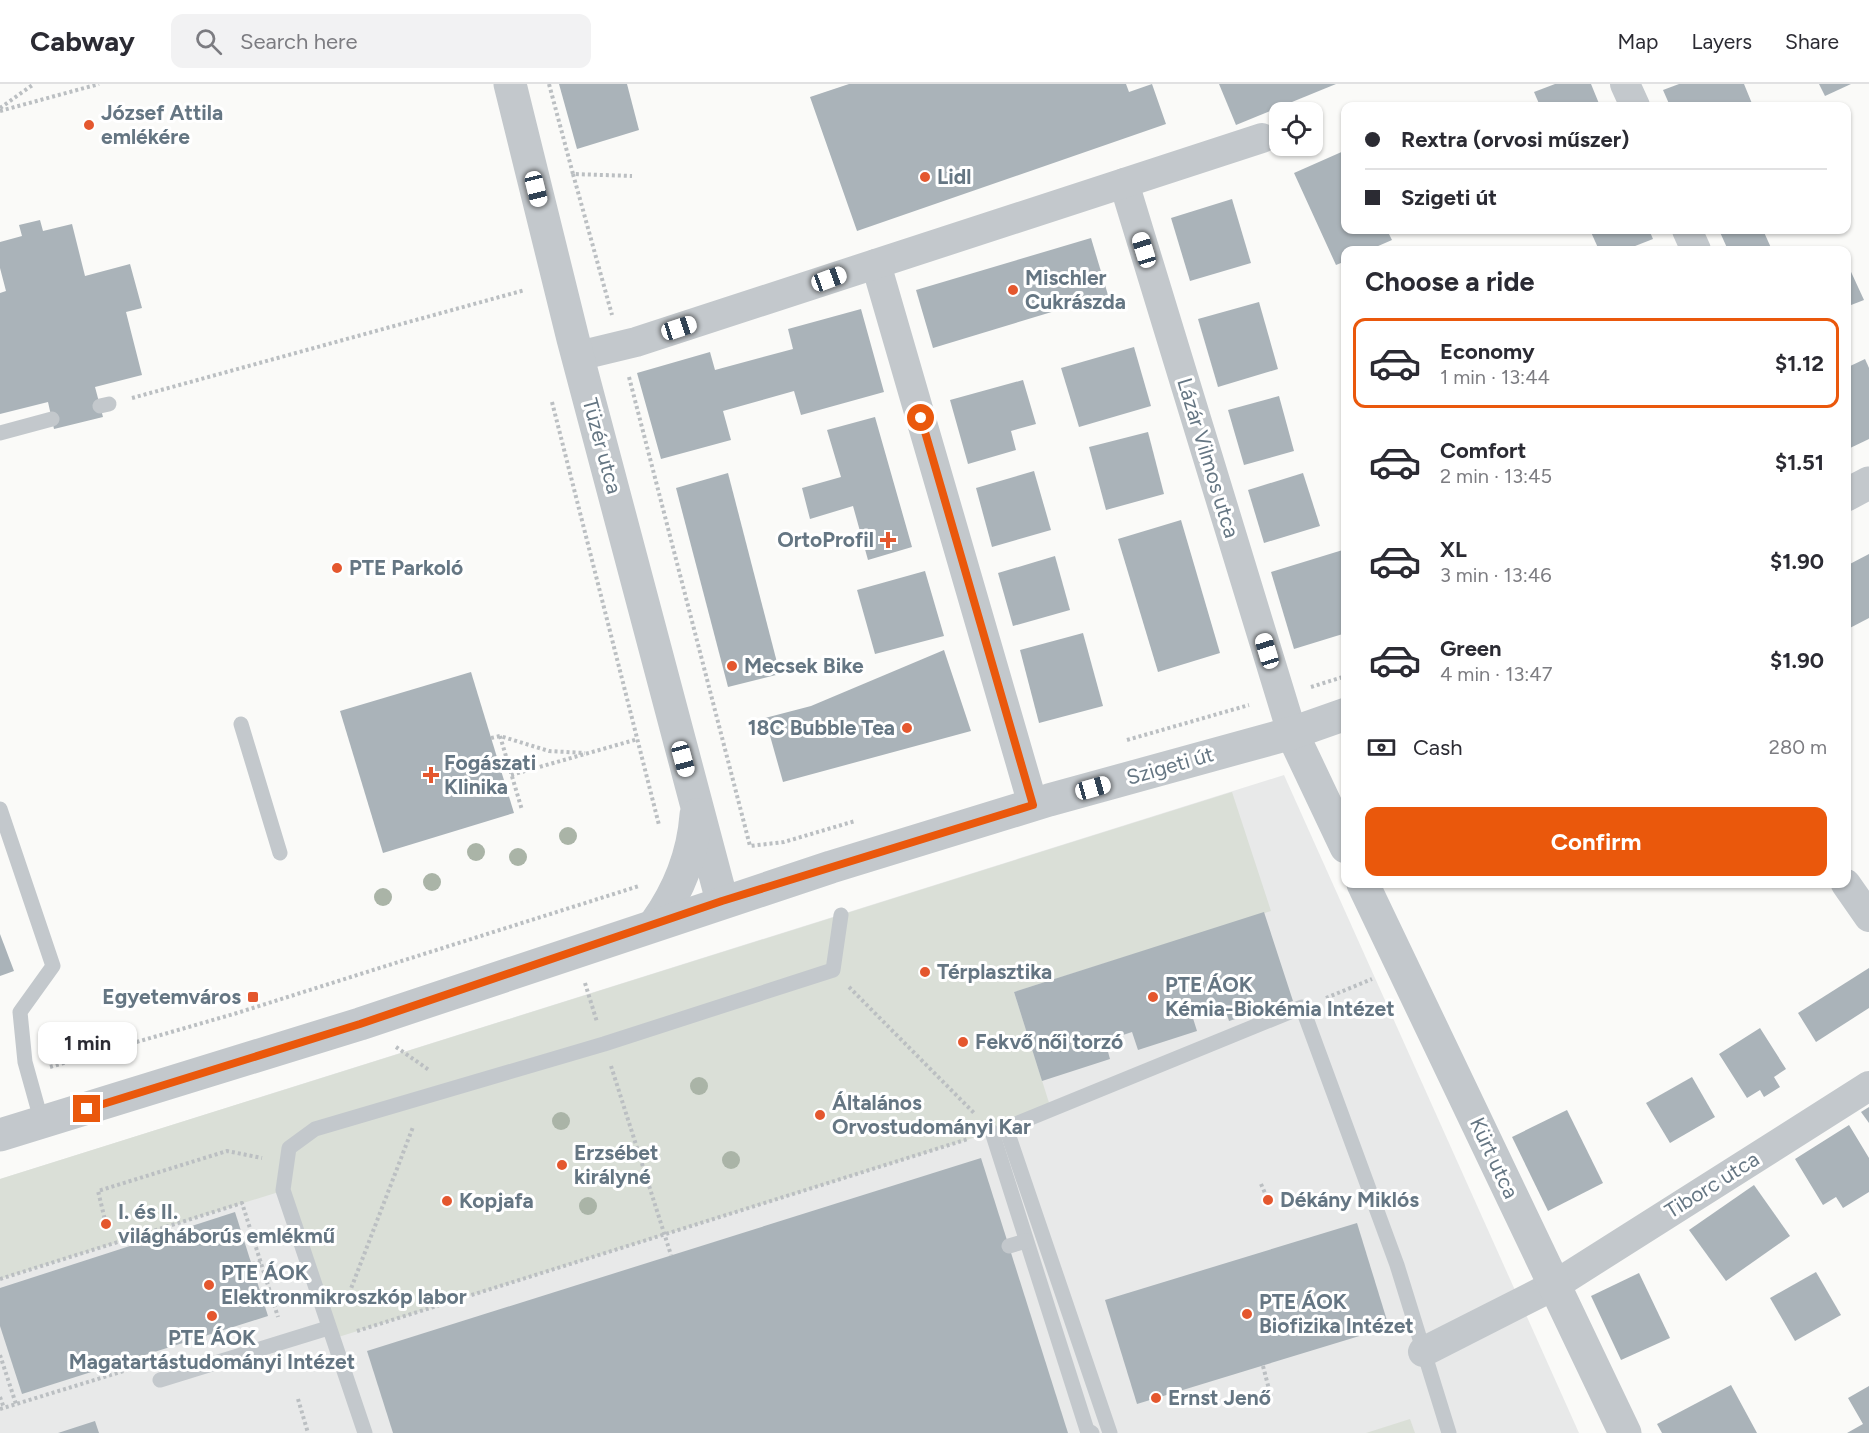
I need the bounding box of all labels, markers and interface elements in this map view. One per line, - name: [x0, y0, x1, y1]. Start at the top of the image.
- search box: [171, 14, 591, 68]
- text: Cabway: [30, 24, 135, 58]
- icon: search: [192, 25, 225, 58]
- text: Search here: [240, 28, 357, 55]
- text: Map: [1618, 29, 1658, 54]
- text: Layers: [1691, 29, 1752, 54]
- text: Share: [1785, 29, 1839, 54]
- place label: József Attila emlékére: [101, 100, 223, 149]
- map controls: [1269, 102, 1323, 156]
- button: locate: [1269, 102, 1323, 156]
- marker: József Attila emlékére: [82, 118, 96, 132]
- text: Rextra (orvosi műszer): [1401, 126, 1629, 153]
- place label: Lidl: [937, 164, 971, 189]
- car: [523, 169, 549, 209]
- marker: Lidl: [918, 170, 932, 184]
- text: Szigeti út: [1401, 184, 1497, 211]
- car: [1130, 230, 1158, 270]
- car: [809, 264, 849, 294]
- place label: Mischler Cukrászda: [1025, 265, 1126, 314]
- text: Choose a ride: [1365, 265, 1534, 298]
- marker: Mischler Cukrászda: [1006, 283, 1020, 297]
- car: [659, 314, 699, 342]
- icon: car: [1368, 336, 1422, 390]
- text: Economy: [1440, 338, 1535, 365]
- text: $1.12: [1775, 350, 1824, 377]
- text: 1 min · 13:44: [1440, 365, 1550, 389]
- street label: Lázár Vilmos utca: [1172, 375, 1245, 541]
- street label: Tüzér utca: [578, 395, 627, 496]
- route start: [907, 404, 934, 431]
- icon: car: [1368, 435, 1422, 489]
- text: Comfort: [1440, 437, 1526, 464]
- text: $1.51: [1775, 449, 1824, 476]
- text: 2 min · 13:45: [1440, 464, 1552, 488]
- place label: OrtoProfil: [777, 527, 874, 552]
- marker: OrtoProfil: [879, 531, 897, 549]
- icon: car: [1368, 534, 1422, 588]
- text: XL: [1440, 536, 1467, 563]
- text: $1.90: [1770, 548, 1824, 575]
- place label: PTE Parkoló: [349, 555, 463, 580]
- marker: PTE Parkoló: [330, 561, 344, 575]
- text: 3 min · 13:46: [1440, 563, 1552, 587]
- car: [1253, 631, 1281, 671]
- icon: car: [1368, 633, 1422, 687]
- text: Green: [1440, 635, 1502, 662]
- text: $1.90: [1770, 647, 1824, 674]
- place label: Mecsek Bike: [744, 653, 864, 678]
- marker: Mecsek Bike: [725, 659, 739, 673]
- text: 4 min · 13:47: [1440, 662, 1553, 686]
- place label: 18C Bubble Tea: [748, 715, 895, 740]
- marker: 18C Bubble Tea: [900, 721, 914, 735]
- icon: cash: [1365, 731, 1398, 764]
- text: Cash: [1413, 734, 1463, 761]
- text: 280 m: [1769, 735, 1827, 759]
- car: [670, 739, 696, 779]
- street label: Szigeti út: [1123, 741, 1216, 790]
- place label: Fogászati Klinika: [444, 750, 536, 799]
- marker: Fogászati Klinika: [422, 766, 440, 784]
- car: [1073, 774, 1113, 802]
- button: Confirm: [1365, 807, 1827, 876]
- place label: Térplasztika: [937, 959, 1052, 984]
- marker: Térplasztika: [918, 965, 932, 979]
- place label: PTE ÁOK Kémia-Biokémia Intézet: [1165, 972, 1395, 1021]
- place label: Egyetemváros: [102, 984, 241, 1009]
- marker: Egyetemváros: [246, 990, 260, 1004]
- marker: PTE ÁOK Kémia-Biokémia Intézet: [1146, 990, 1160, 1004]
- callout: 1 min: [38, 1022, 136, 1064]
- place label: Fekvő női torzó: [975, 1029, 1123, 1054]
- text: 1 min: [64, 1031, 111, 1055]
- marker: Fekvő női torzó: [956, 1035, 970, 1049]
- place label: Általános Orvostudományi Kar: [832, 1090, 1031, 1139]
- route end: [73, 1095, 100, 1122]
- marker: Általános Orvostudományi Kar: [813, 1108, 827, 1122]
- street label: Kürt utca: [1465, 1113, 1524, 1202]
- place label: Erzsébet királyné: [574, 1140, 658, 1189]
- street label: Tiborc utca: [1660, 1146, 1763, 1223]
- marker: Erzsébet királyné: [555, 1158, 569, 1172]
- place label: Dékány Miklós: [1280, 1187, 1419, 1212]
- place label: Kopjafa: [459, 1188, 534, 1213]
- marker: Dékány Miklós: [1261, 1193, 1275, 1207]
- marker: Kopjafa: [440, 1194, 454, 1208]
- place label: I. és II. világháborús emlékmű: [118, 1199, 335, 1248]
- marker: I. és II. világháborús emlékmű: [99, 1217, 113, 1231]
- place label: PTE ÁOK Elektronmikroszkóp labor: [221, 1260, 467, 1309]
- marker: PTE ÁOK Elektronmikroszkóp labor: [202, 1278, 216, 1292]
- place label: PTE ÁOK Biofizika Intézet: [1259, 1289, 1414, 1338]
- marker: PTE ÁOK Biofizika Intézet: [1240, 1307, 1254, 1321]
- marker: PTE ÁOK Magatartástudományi Intézet: [205, 1309, 219, 1323]
- place label: PTE ÁOK Magatartástudományi Intézet: [69, 1325, 355, 1374]
- place label: Ernst Jenő: [1168, 1385, 1271, 1410]
- marker: Ernst Jenő: [1149, 1391, 1163, 1405]

